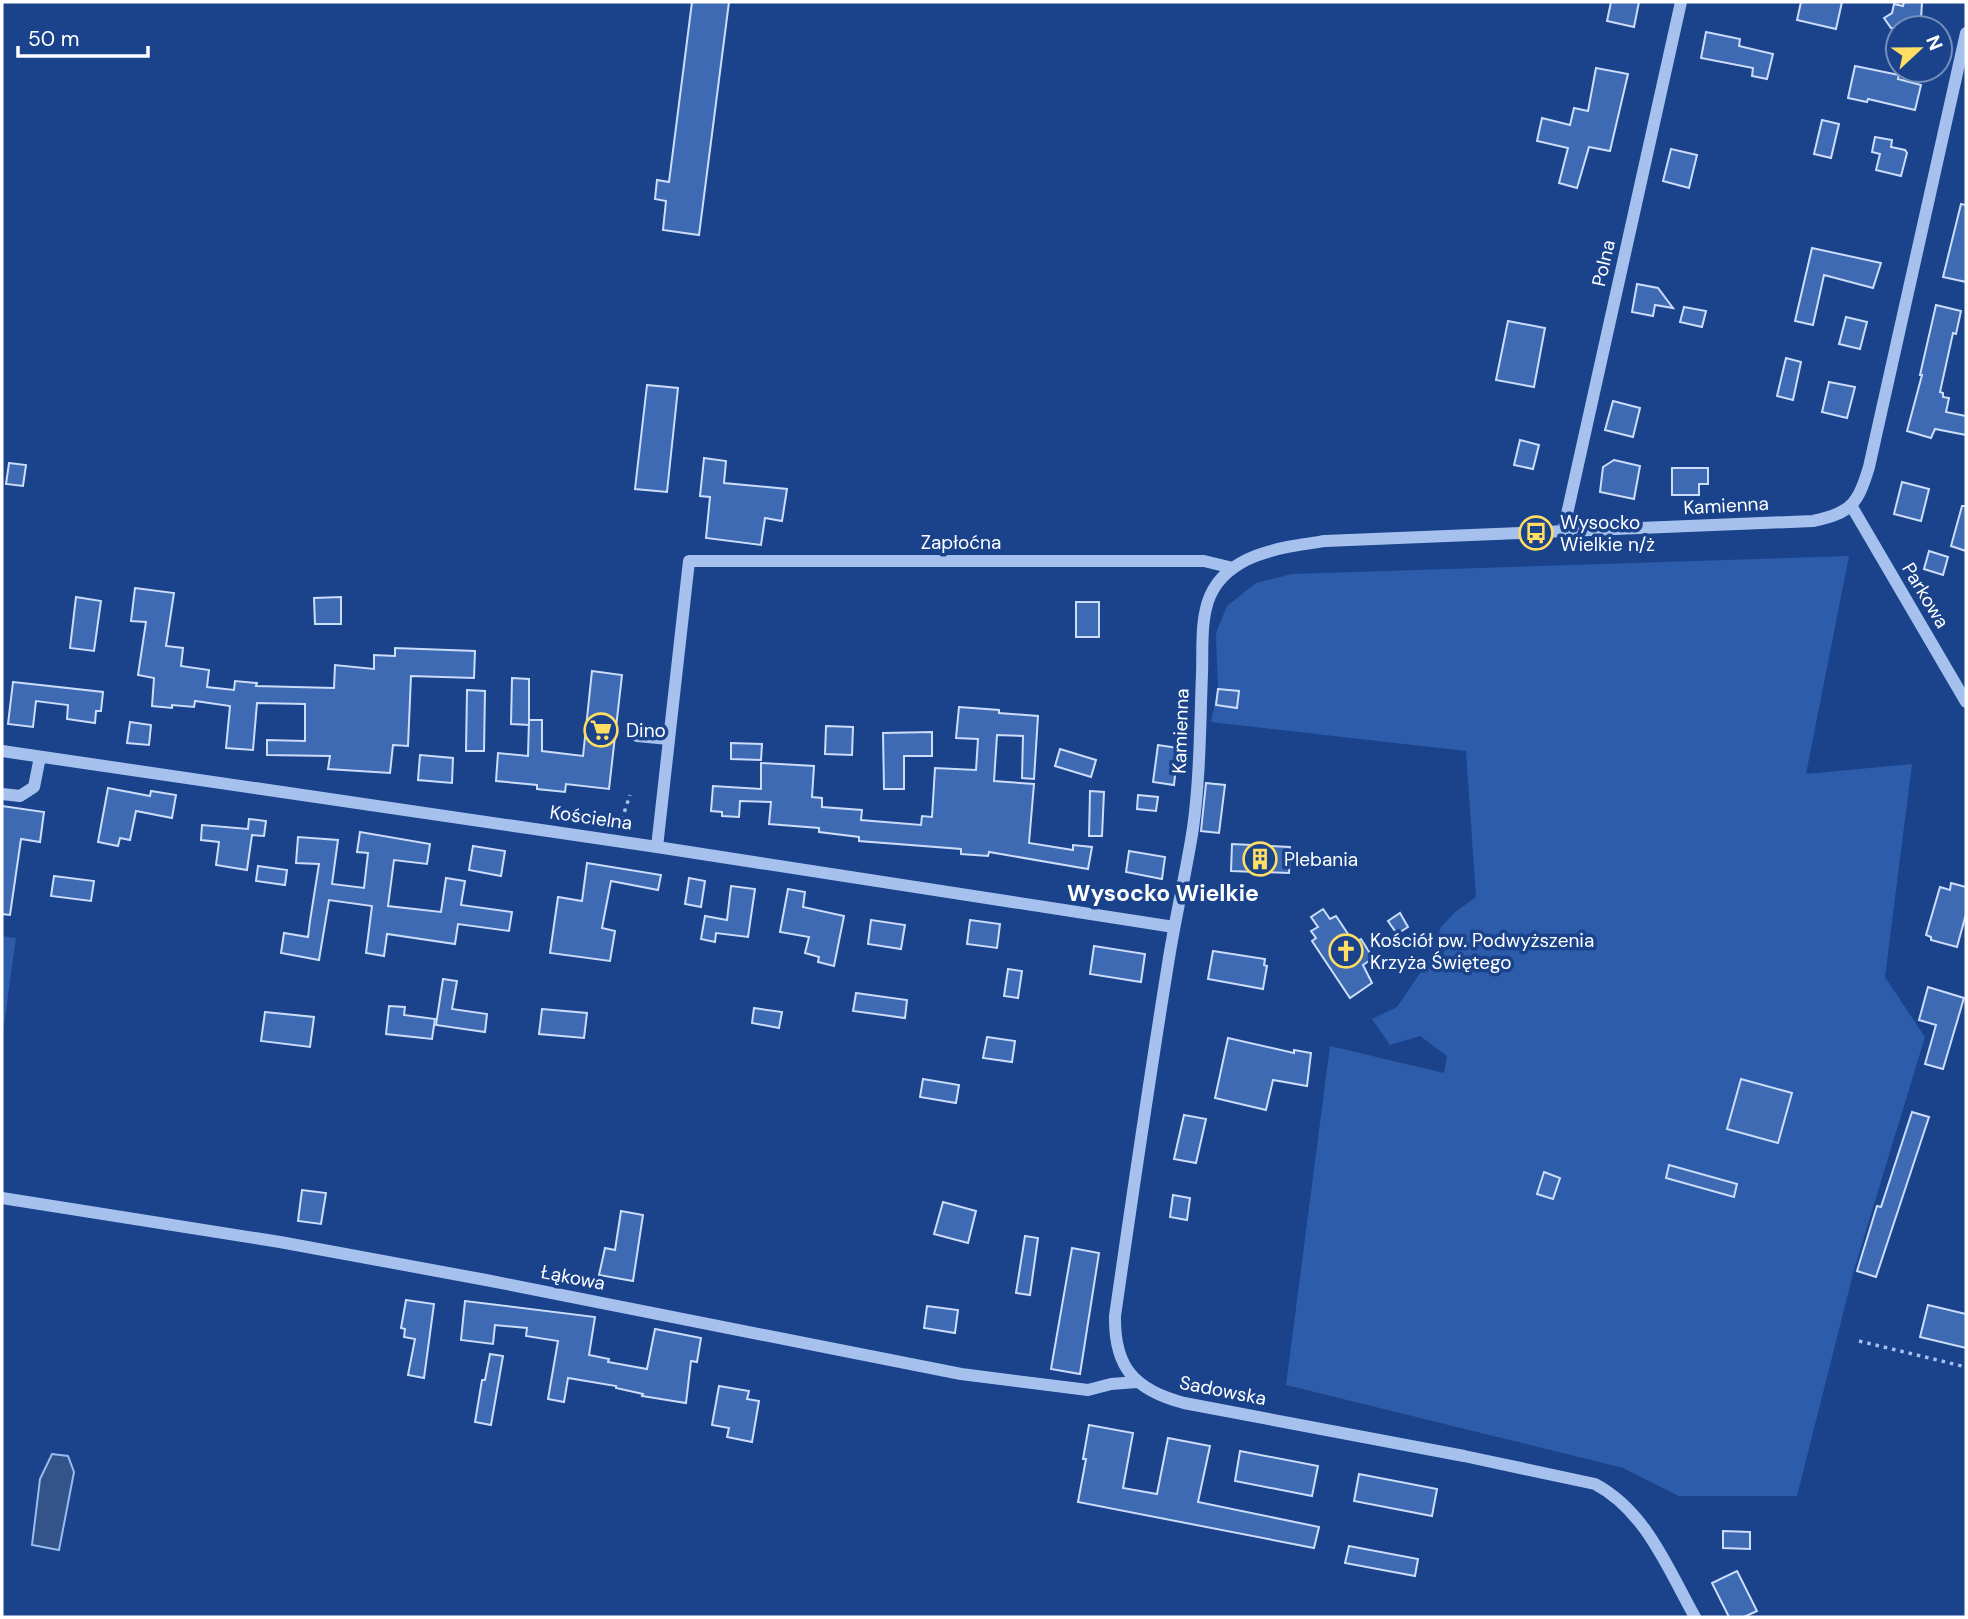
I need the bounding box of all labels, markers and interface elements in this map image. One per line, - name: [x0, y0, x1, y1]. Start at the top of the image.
- scale bar: [18, 14, 147, 58]
- north arrow: [1884, 14, 1954, 84]
- text: 50 m: [28, 25, 79, 53]
- text: N: [1920, 32, 1948, 54]
- street label: Polna: [1586, 237, 1621, 289]
- street label: Kamienna: [1683, 491, 1769, 520]
- place label: Wysocko Wielkie n/ż: [1560, 510, 1655, 557]
- bus stop icon: Wysocko Wielkie n/ż: [1517, 514, 1555, 552]
- street label: Zapłoćna: [921, 530, 1001, 555]
- street label: Parkowa: [1896, 558, 1955, 633]
- street label: Kamienna: [1167, 688, 1194, 774]
- supermarket icon: Dino: [582, 711, 620, 749]
- place label: Dino: [626, 718, 666, 743]
- street label: Kościelna: [548, 799, 634, 836]
- building icon: Plebania: [1241, 840, 1279, 878]
- place label: Plebania: [1284, 847, 1358, 872]
- district label: Wysocko Wielkie: [1067, 878, 1259, 908]
- place label: Kościół pw. Podwyższenia Krzyża Świętego: [1370, 928, 1594, 975]
- church icon: Kościół pw. Podwyższenia Krzyża Świętego: [1327, 932, 1365, 970]
- street label: Łąkowa: [539, 1259, 607, 1296]
- street label: Sadowska: [1177, 1370, 1269, 1411]

